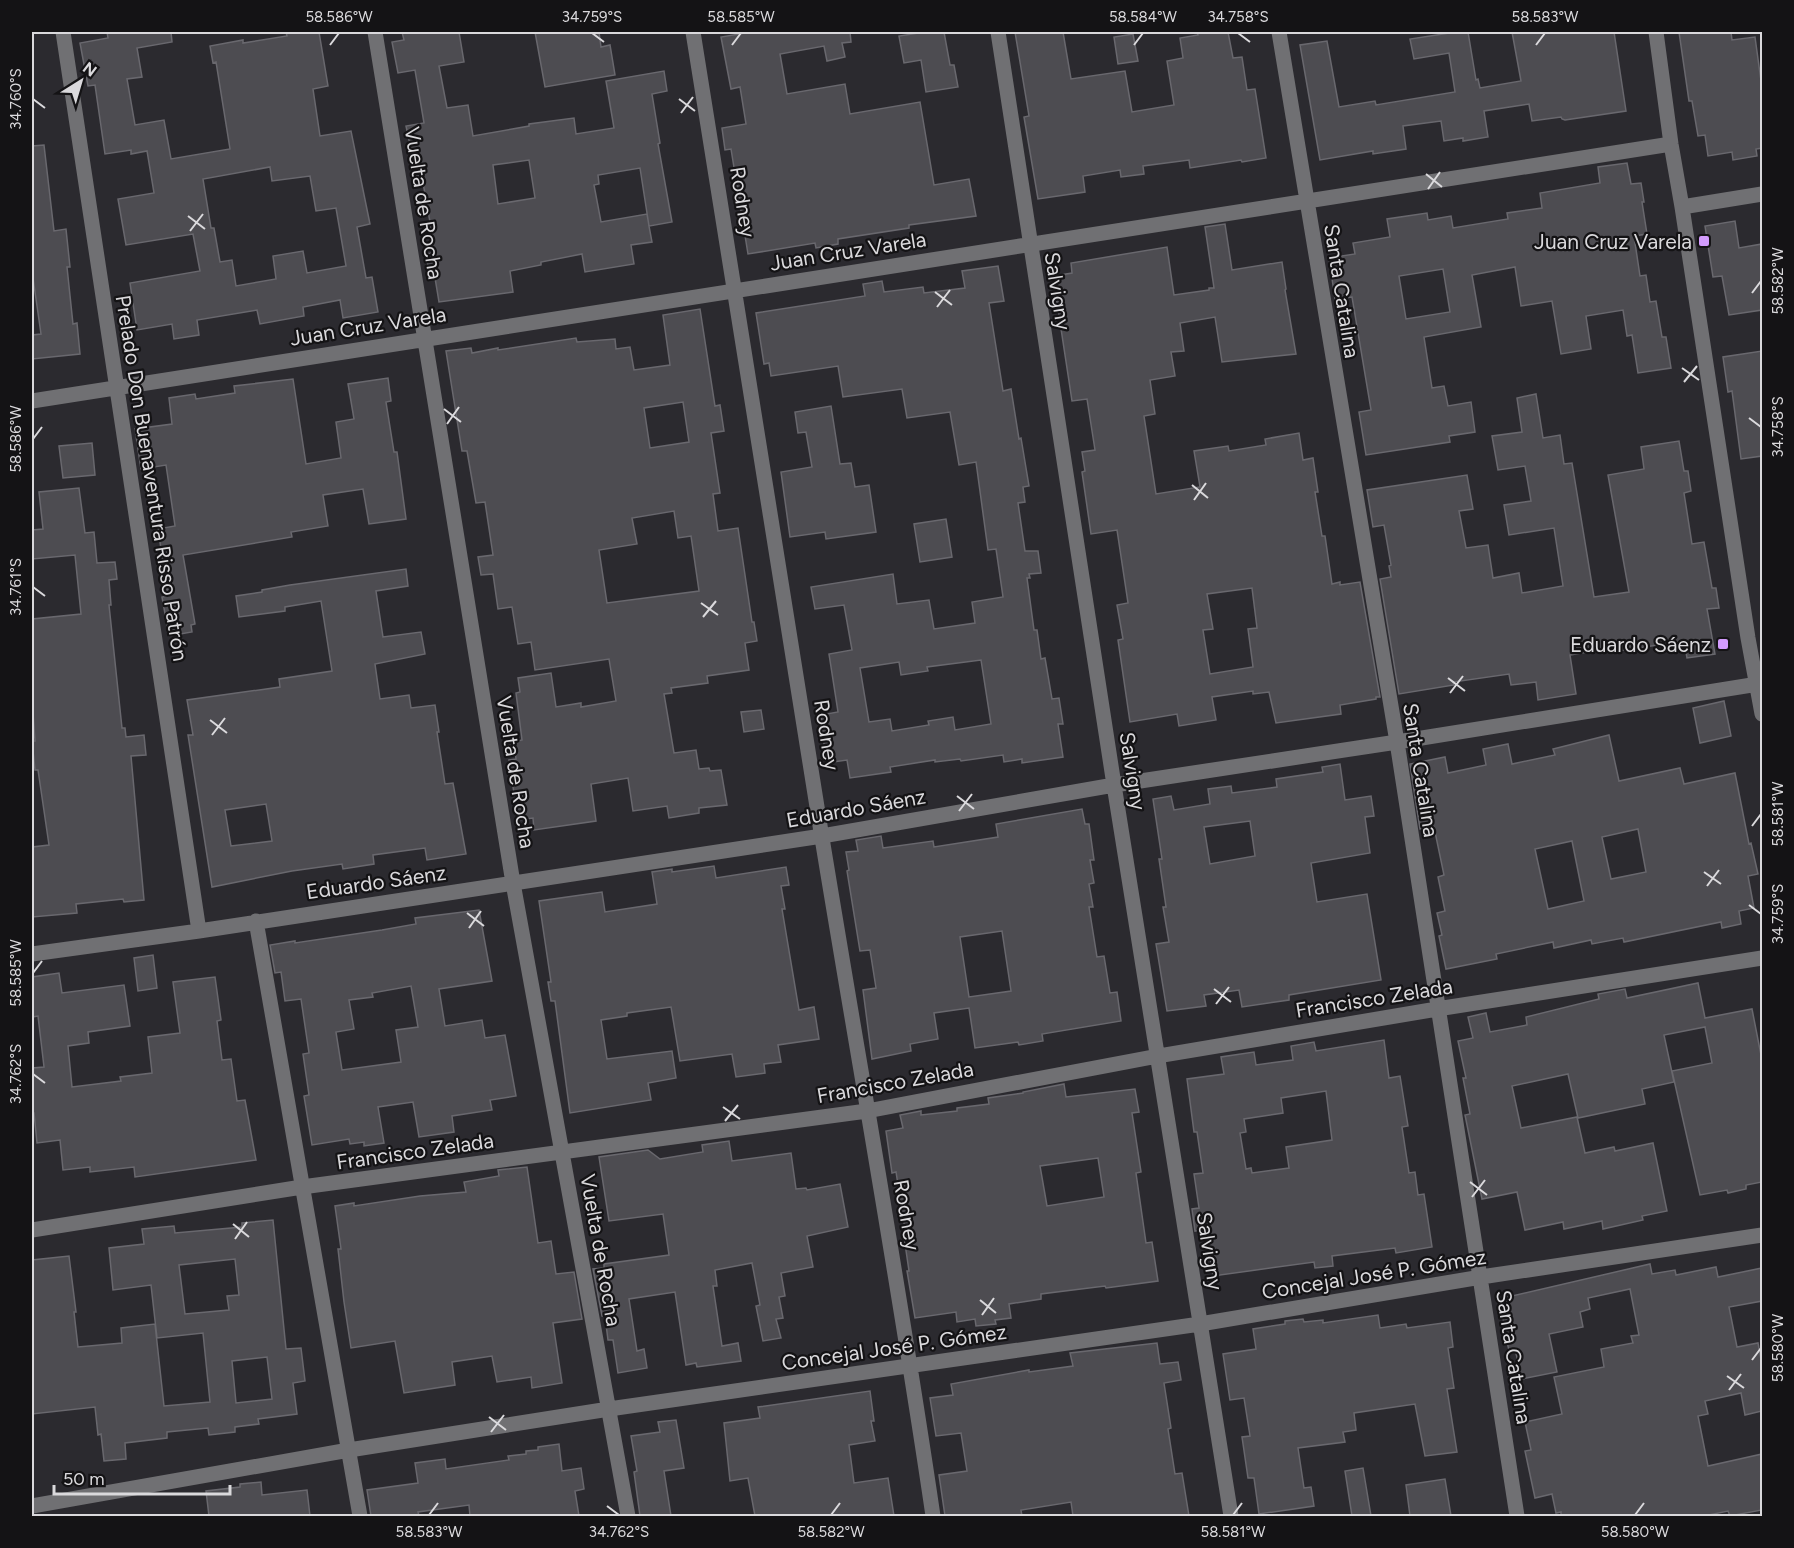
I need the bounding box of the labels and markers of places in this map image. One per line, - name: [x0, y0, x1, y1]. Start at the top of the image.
- place label: Juan Cruz Varela: [1534, 229, 1692, 254]
- marker: Juan Cruz Varela: [1697, 234, 1711, 248]
- place label: Eduardo Sáenz: [1570, 632, 1711, 657]
- marker: Eduardo Sáenz: [1716, 637, 1730, 651]

